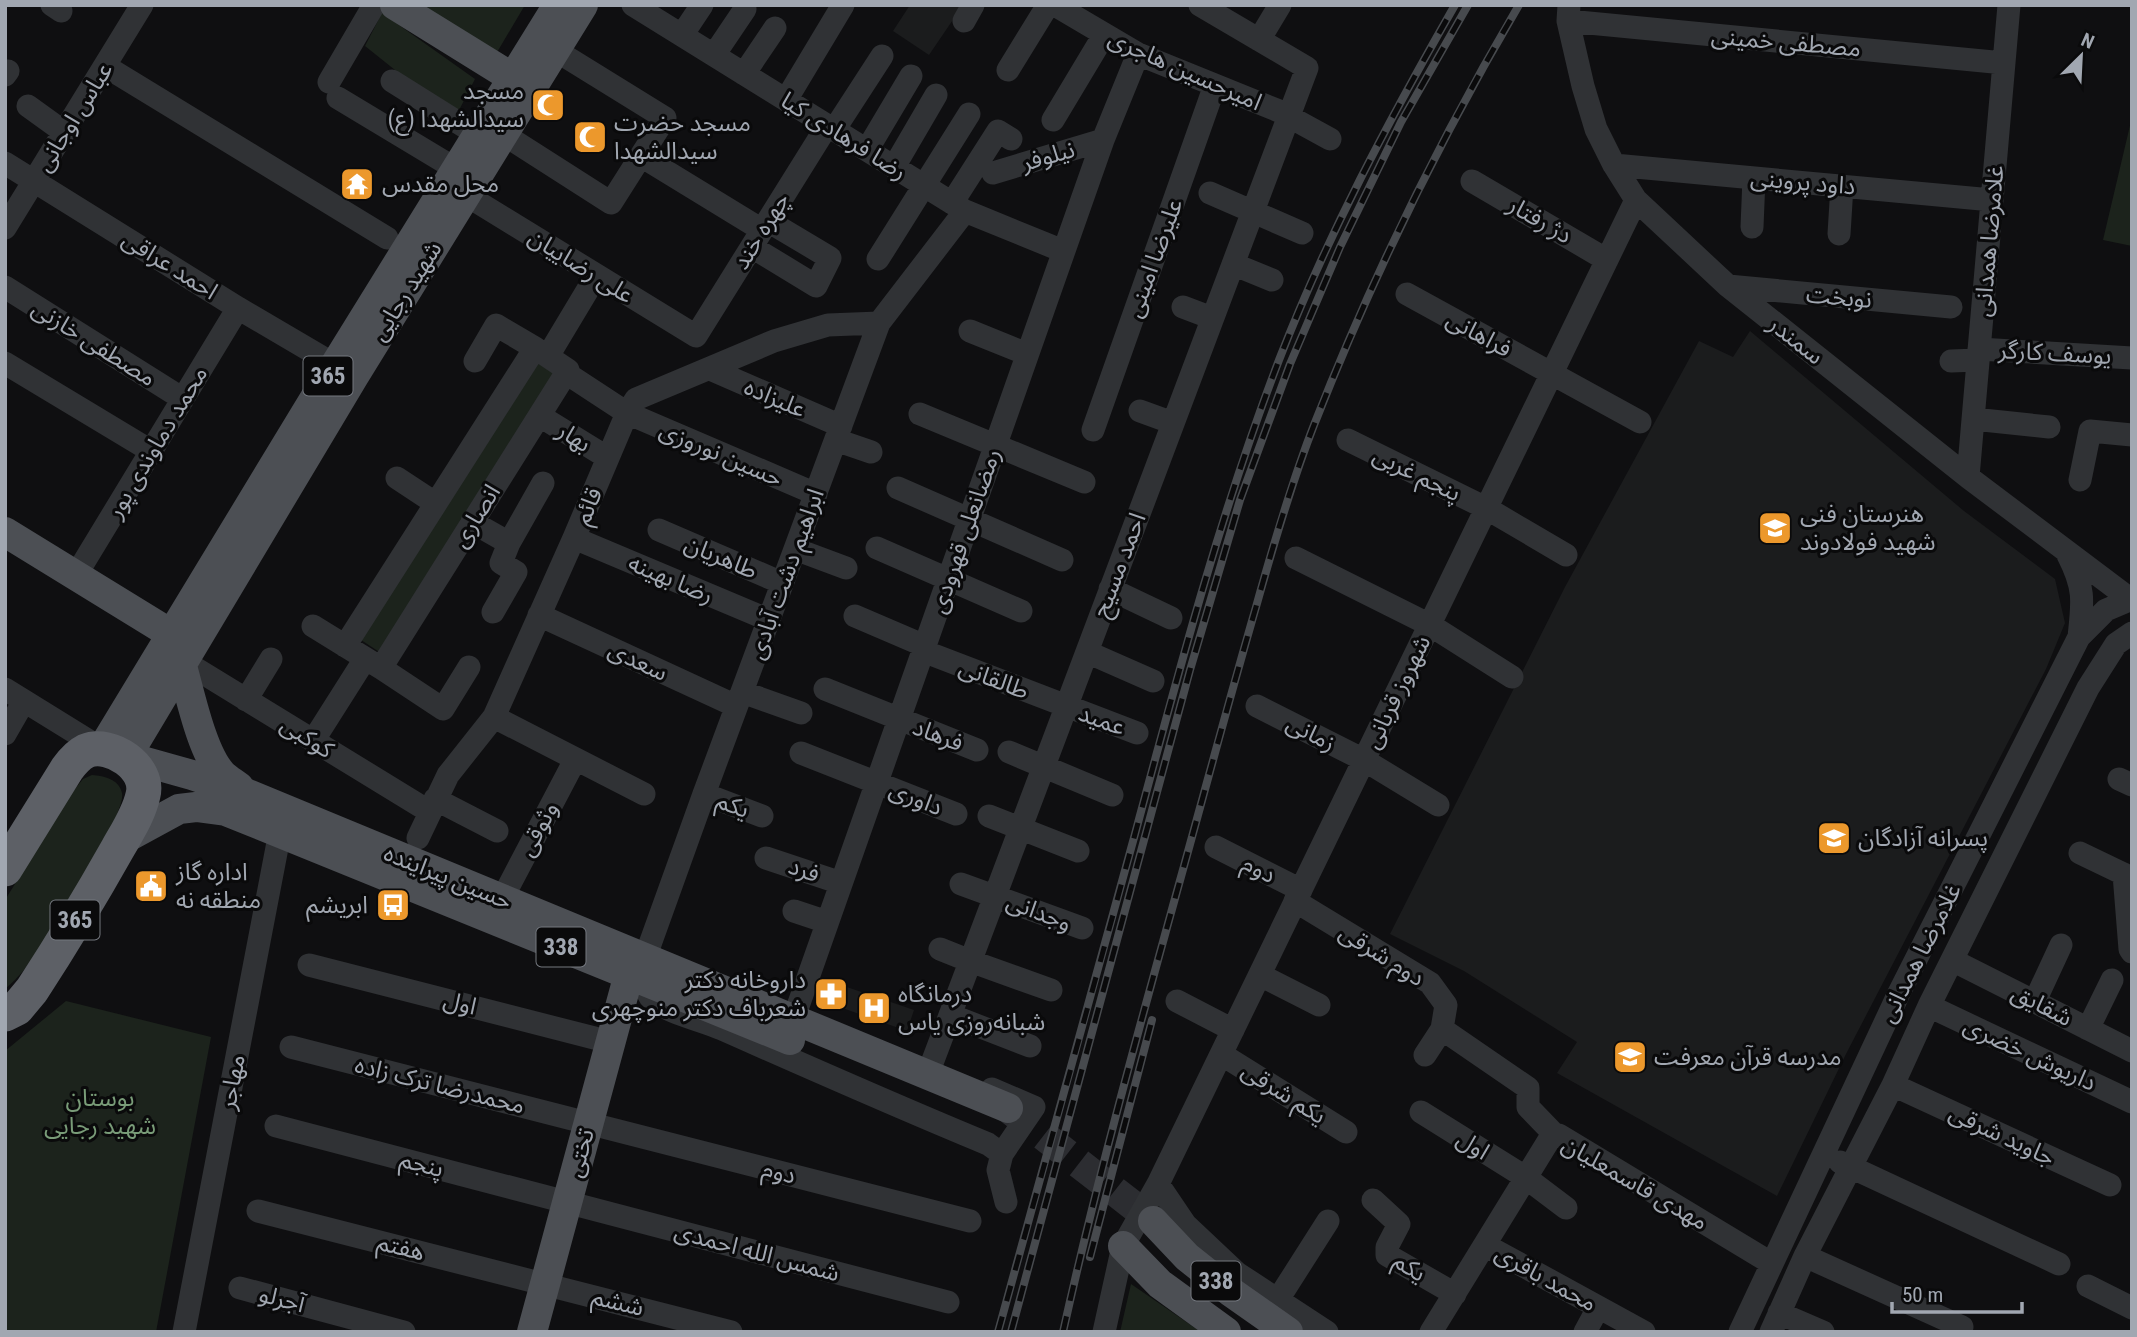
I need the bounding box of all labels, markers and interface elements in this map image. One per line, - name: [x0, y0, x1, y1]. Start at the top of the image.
- north arrow: [2046, 21, 2116, 91]
- street label: مصطفی خمینی: [1710, 22, 1862, 62]
- street label: امیرحسین هاجری: [1104, 24, 1266, 116]
- text: N: [2078, 28, 2098, 54]
- street label: عباس اوجانی: [29, 57, 119, 177]
- place label: مسجد سیدالشهدا (ع): [388, 77, 524, 136]
- mosque icon: مسجد سیدالشهدا (ع): [529, 86, 567, 124]
- street label: رضا فرهادی کیا: [776, 86, 912, 186]
- place label: مسجد حضرت سیدالشهدا: [614, 109, 751, 165]
- mosque icon: مسجد حضرت سیدالشهدا: [571, 118, 609, 156]
- street label: نیلوفر: [1017, 135, 1078, 177]
- street label: داود پروینی: [1749, 163, 1857, 202]
- street label: غلامرضا همدانی: [1968, 164, 2010, 318]
- temple icon: محل مقدس: [338, 165, 376, 203]
- place label: محل مقدس: [382, 170, 499, 198]
- street label: چهره خند: [727, 187, 796, 275]
- street label: دژ رفتار: [1502, 190, 1577, 249]
- street label: علیرضا امینی: [1120, 195, 1188, 321]
- street label: علی رضاییان: [523, 223, 639, 309]
- street label: احمد عراقی: [117, 225, 223, 305]
- street label: شهید رجایی: [364, 236, 448, 346]
- street label: نوبخت: [1805, 280, 1873, 314]
- street label: مصطفی خازنی: [27, 294, 161, 392]
- street label: فراهانی: [1441, 305, 1517, 363]
- street label: سمندر: [1762, 309, 1829, 370]
- street label: یوسف کارگر: [1997, 336, 2112, 370]
- road number: 365: [304, 356, 352, 396]
- street label: محمد دماوندی پور: [100, 361, 214, 524]
- street label: علیزاده: [740, 373, 810, 423]
- street label: بهار: [551, 415, 596, 458]
- street label: حسین نوروزی: [655, 416, 787, 492]
- street label: پنجم غربی: [1367, 441, 1466, 510]
- street label: رمضانعلی قهرودی: [924, 445, 1006, 617]
- street label: انصاری: [446, 479, 506, 553]
- street label: قائم: [568, 483, 611, 530]
- street label: ابراهیم دشت آبادی: [742, 485, 833, 664]
- place label: هنرستان فنی شهید فولادوند: [1800, 500, 1936, 556]
- street label: احمد مسیح: [1086, 509, 1154, 622]
- school or university icon: هنرستان فنی شهید فولادوند: [1756, 509, 1794, 547]
- street label: طاهریان: [680, 529, 762, 585]
- street label: رضا بهینه: [624, 549, 718, 609]
- street label: شهروز قربانی: [1358, 631, 1436, 753]
- street label: سعدی: [604, 635, 672, 687]
- street label: طالقانی: [955, 653, 1033, 705]
- street label: عمید: [1075, 699, 1129, 741]
- street label: زمانی: [1282, 709, 1340, 757]
- street label: کوکبی: [275, 710, 340, 765]
- street label: فرهاد: [909, 713, 967, 757]
- street label: داوری: [885, 775, 947, 821]
- street label: یکم: [712, 786, 753, 827]
- street label: وثوقی: [512, 797, 564, 861]
- school or university icon: پسرانه آزادگان: [1815, 819, 1853, 857]
- place label: پسرانه آزادگان: [1858, 824, 1988, 853]
- street label: حسین پیراینده: [380, 839, 516, 916]
- street label: دوم: [1236, 849, 1280, 893]
- street label: فرد: [785, 852, 823, 888]
- place label: اداره گاز منطقه نه: [175, 858, 261, 914]
- public building icon: اداره گاز منطقه نه: [132, 867, 170, 905]
- street label: غلامرضا همدانی: [1873, 879, 1967, 1027]
- bus stop icon: ابریشم: [374, 886, 412, 924]
- street label: وجدانی: [1002, 887, 1076, 937]
- place label: ابریشم: [306, 891, 368, 922]
- road number: 365: [50, 900, 100, 939]
- street label: دوم شرقی: [1332, 918, 1430, 996]
- road number: 338: [536, 928, 586, 966]
- place label: داروخانه دکتر شعرباف دکتر منوچهری: [592, 966, 806, 1023]
- pharmacy icon: داروخانه دکتر شعرباف دکتر منوچهری: [812, 975, 850, 1013]
- street label: شقایق: [2007, 978, 2077, 1033]
- place label: درمانگاه شبانه‌روزی یاس: [898, 980, 1045, 1036]
- street label: اول: [441, 985, 479, 1021]
- hospital icon: درمانگاه شبانه‌روزی یاس: [855, 989, 893, 1027]
- street label: داریوش خضری: [1959, 1011, 2101, 1097]
- school or university icon: مدرسه قرآن معرفت: [1611, 1038, 1649, 1076]
- place label: مدرسه قرآن معرفت: [1654, 1043, 1842, 1071]
- street label: محمدرضا ترک زاده: [352, 1050, 528, 1120]
- street label: مهاجر: [213, 1052, 251, 1113]
- street label: یکم شرقی: [1235, 1056, 1331, 1132]
- park label: بوستان شهید رجایی: [44, 1084, 156, 1140]
- street label: جاوید شرقی: [1945, 1098, 2059, 1172]
- street label: اول: [1452, 1124, 1494, 1166]
- street label: تختی: [560, 1126, 600, 1180]
- street label: مهدی قاسمعلیان: [1557, 1130, 1713, 1236]
- street label: پنجم: [396, 1145, 447, 1186]
- street label: دوم: [758, 1154, 799, 1194]
- street label: شمس الله احمدی: [671, 1217, 843, 1287]
- street label: هفتم: [374, 1228, 428, 1269]
- street label: محمد باقری: [1490, 1239, 1602, 1317]
- street label: یکم: [1387, 1246, 1431, 1290]
- road number: 338: [1192, 1262, 1240, 1300]
- scale bar: [1892, 1270, 2022, 1314]
- street label: آجرلو: [256, 1279, 309, 1319]
- street label: ششم: [588, 1282, 647, 1325]
- text: 50 m: [1902, 1283, 1943, 1307]

